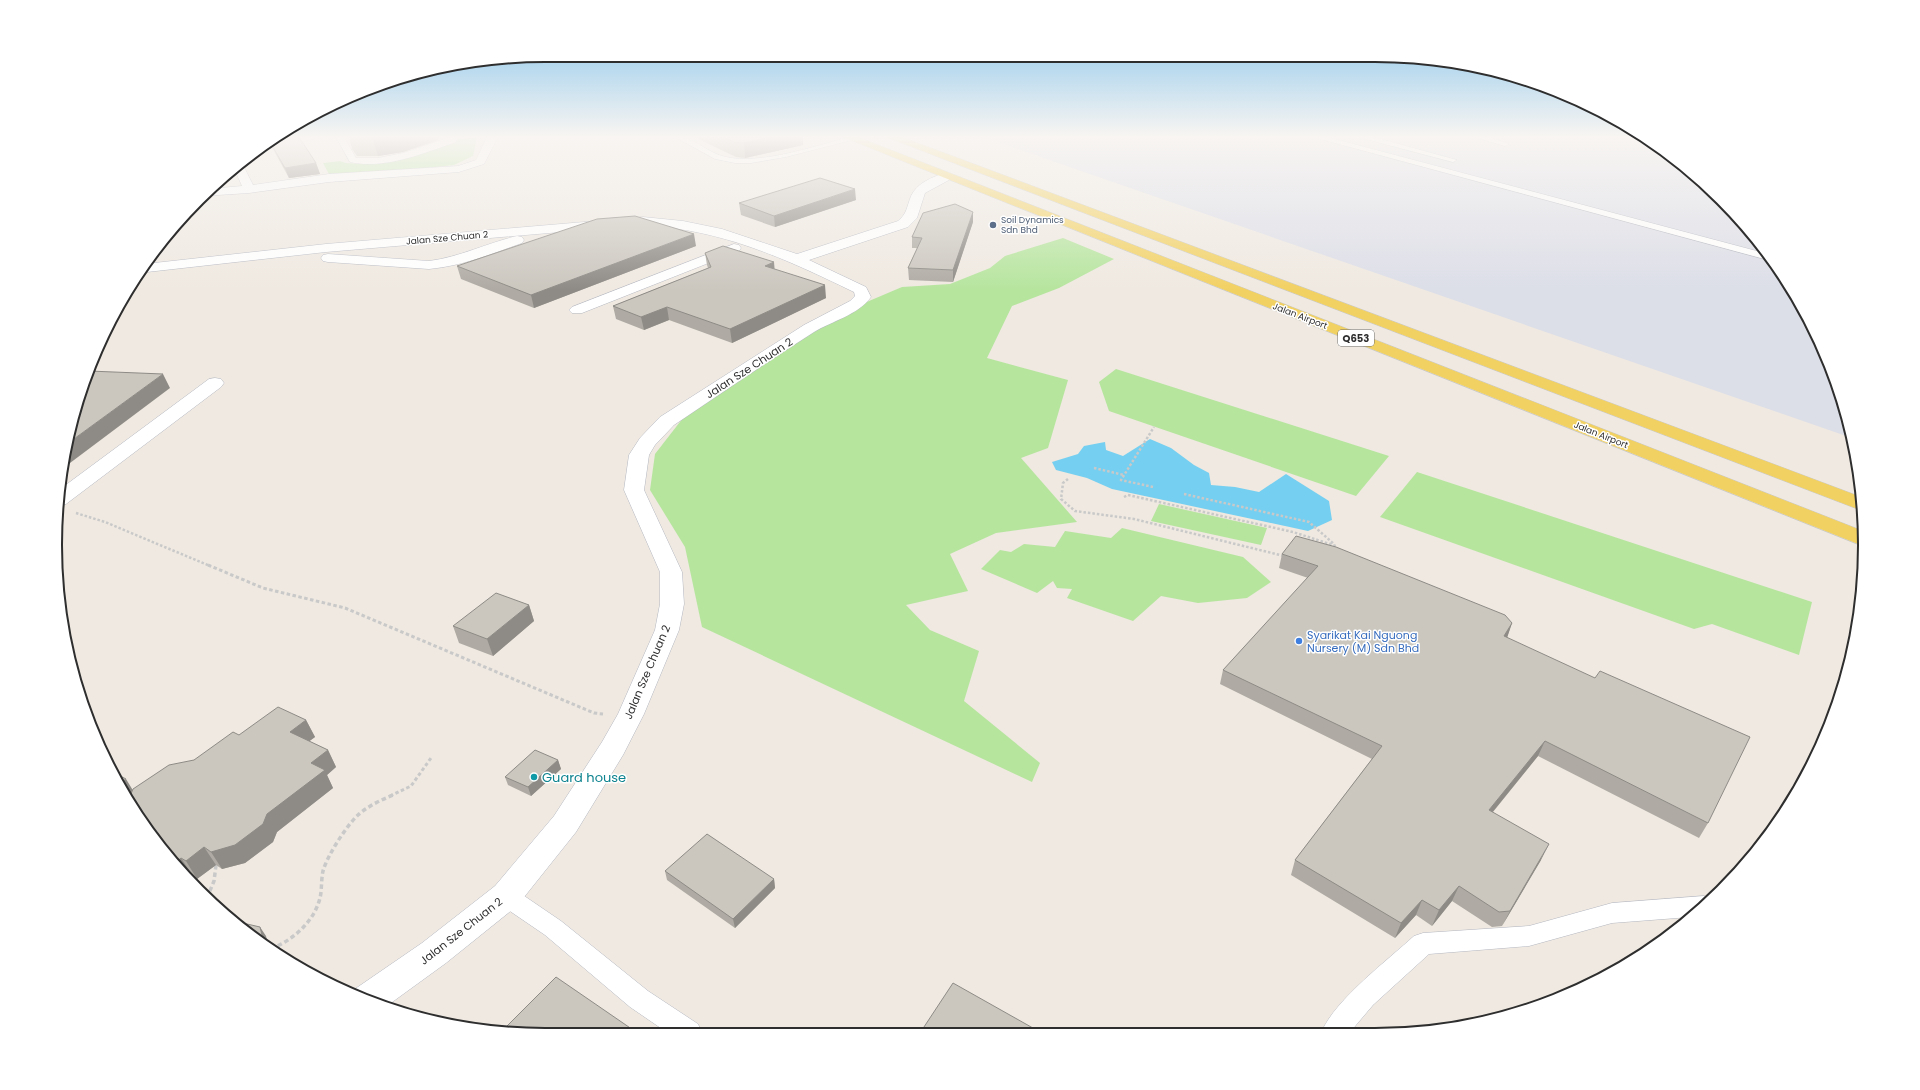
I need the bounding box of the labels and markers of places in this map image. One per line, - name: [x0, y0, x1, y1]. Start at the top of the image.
- place label: Soil Dynamics Sdn Bhd: [1001, 214, 1064, 236]
- marker: Soil Dynamics Sdn Bhd: [988, 220, 998, 230]
- place label: Syarikat Kai Nguong Nursery (M) Sdn Bhd: [1307, 627, 1419, 656]
- marker: Syarikat Kai Nguong Nursery (M) Sdn Bhd: [1294, 636, 1304, 646]
- place label: Guard house: [542, 768, 626, 787]
- marker: Guard house: [529, 772, 539, 782]

